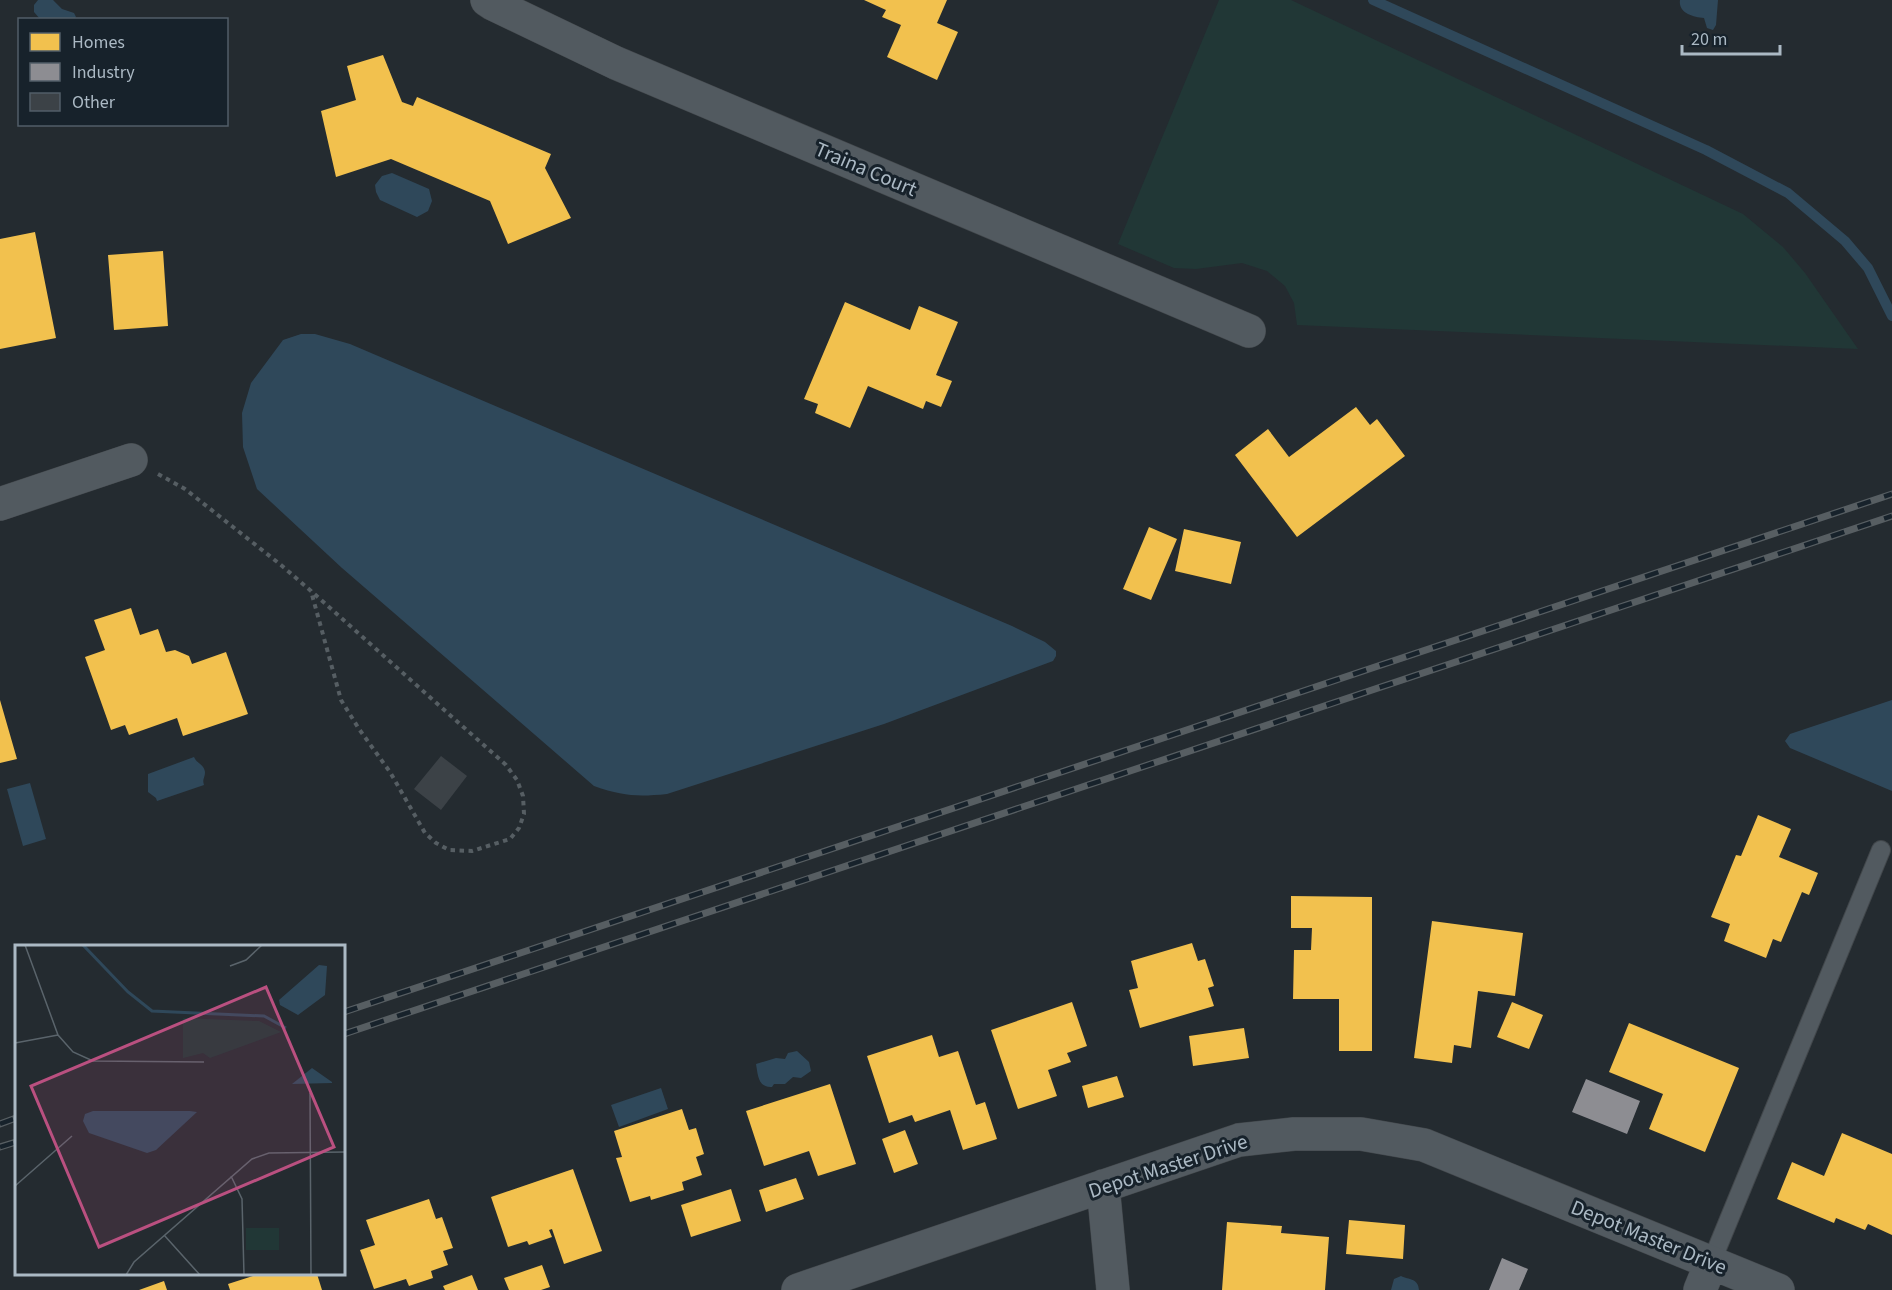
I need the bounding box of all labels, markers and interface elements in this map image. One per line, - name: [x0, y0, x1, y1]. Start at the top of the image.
- legend: [18, 18, 228, 126]
- scale bar: [1682, 18, 1780, 56]
- text: 20 m: [1691, 27, 1727, 52]
- text: Homes: [72, 30, 125, 55]
- text: Industry: [72, 60, 135, 85]
- text: Other: [72, 90, 116, 115]
- street label: Traina Court: [810, 134, 922, 204]
- inset map: [15, 945, 345, 1275]
- street label: Depot Master Drive: [1085, 1126, 1251, 1206]
- street label: Depot Master Drive: [1567, 1192, 1731, 1282]

